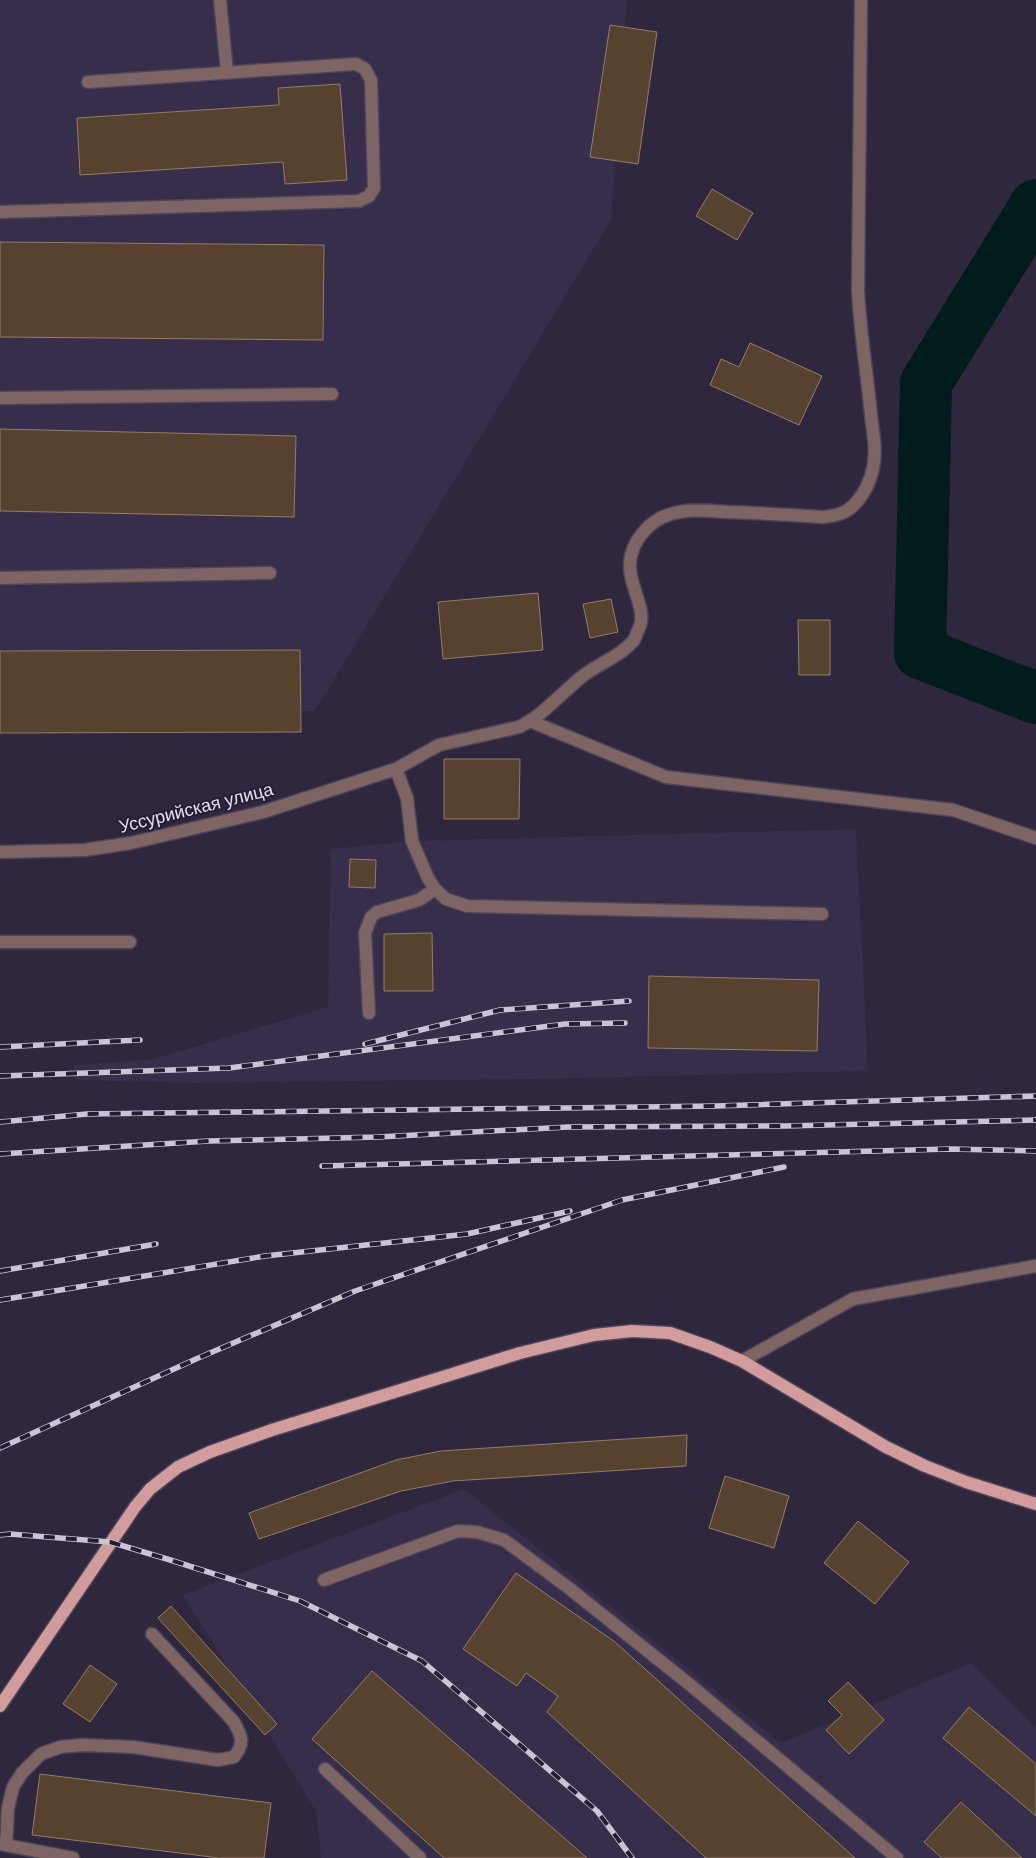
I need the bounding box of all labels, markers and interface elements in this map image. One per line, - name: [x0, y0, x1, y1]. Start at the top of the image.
- street label: Уссурийская улица: [117, 778, 276, 838]

